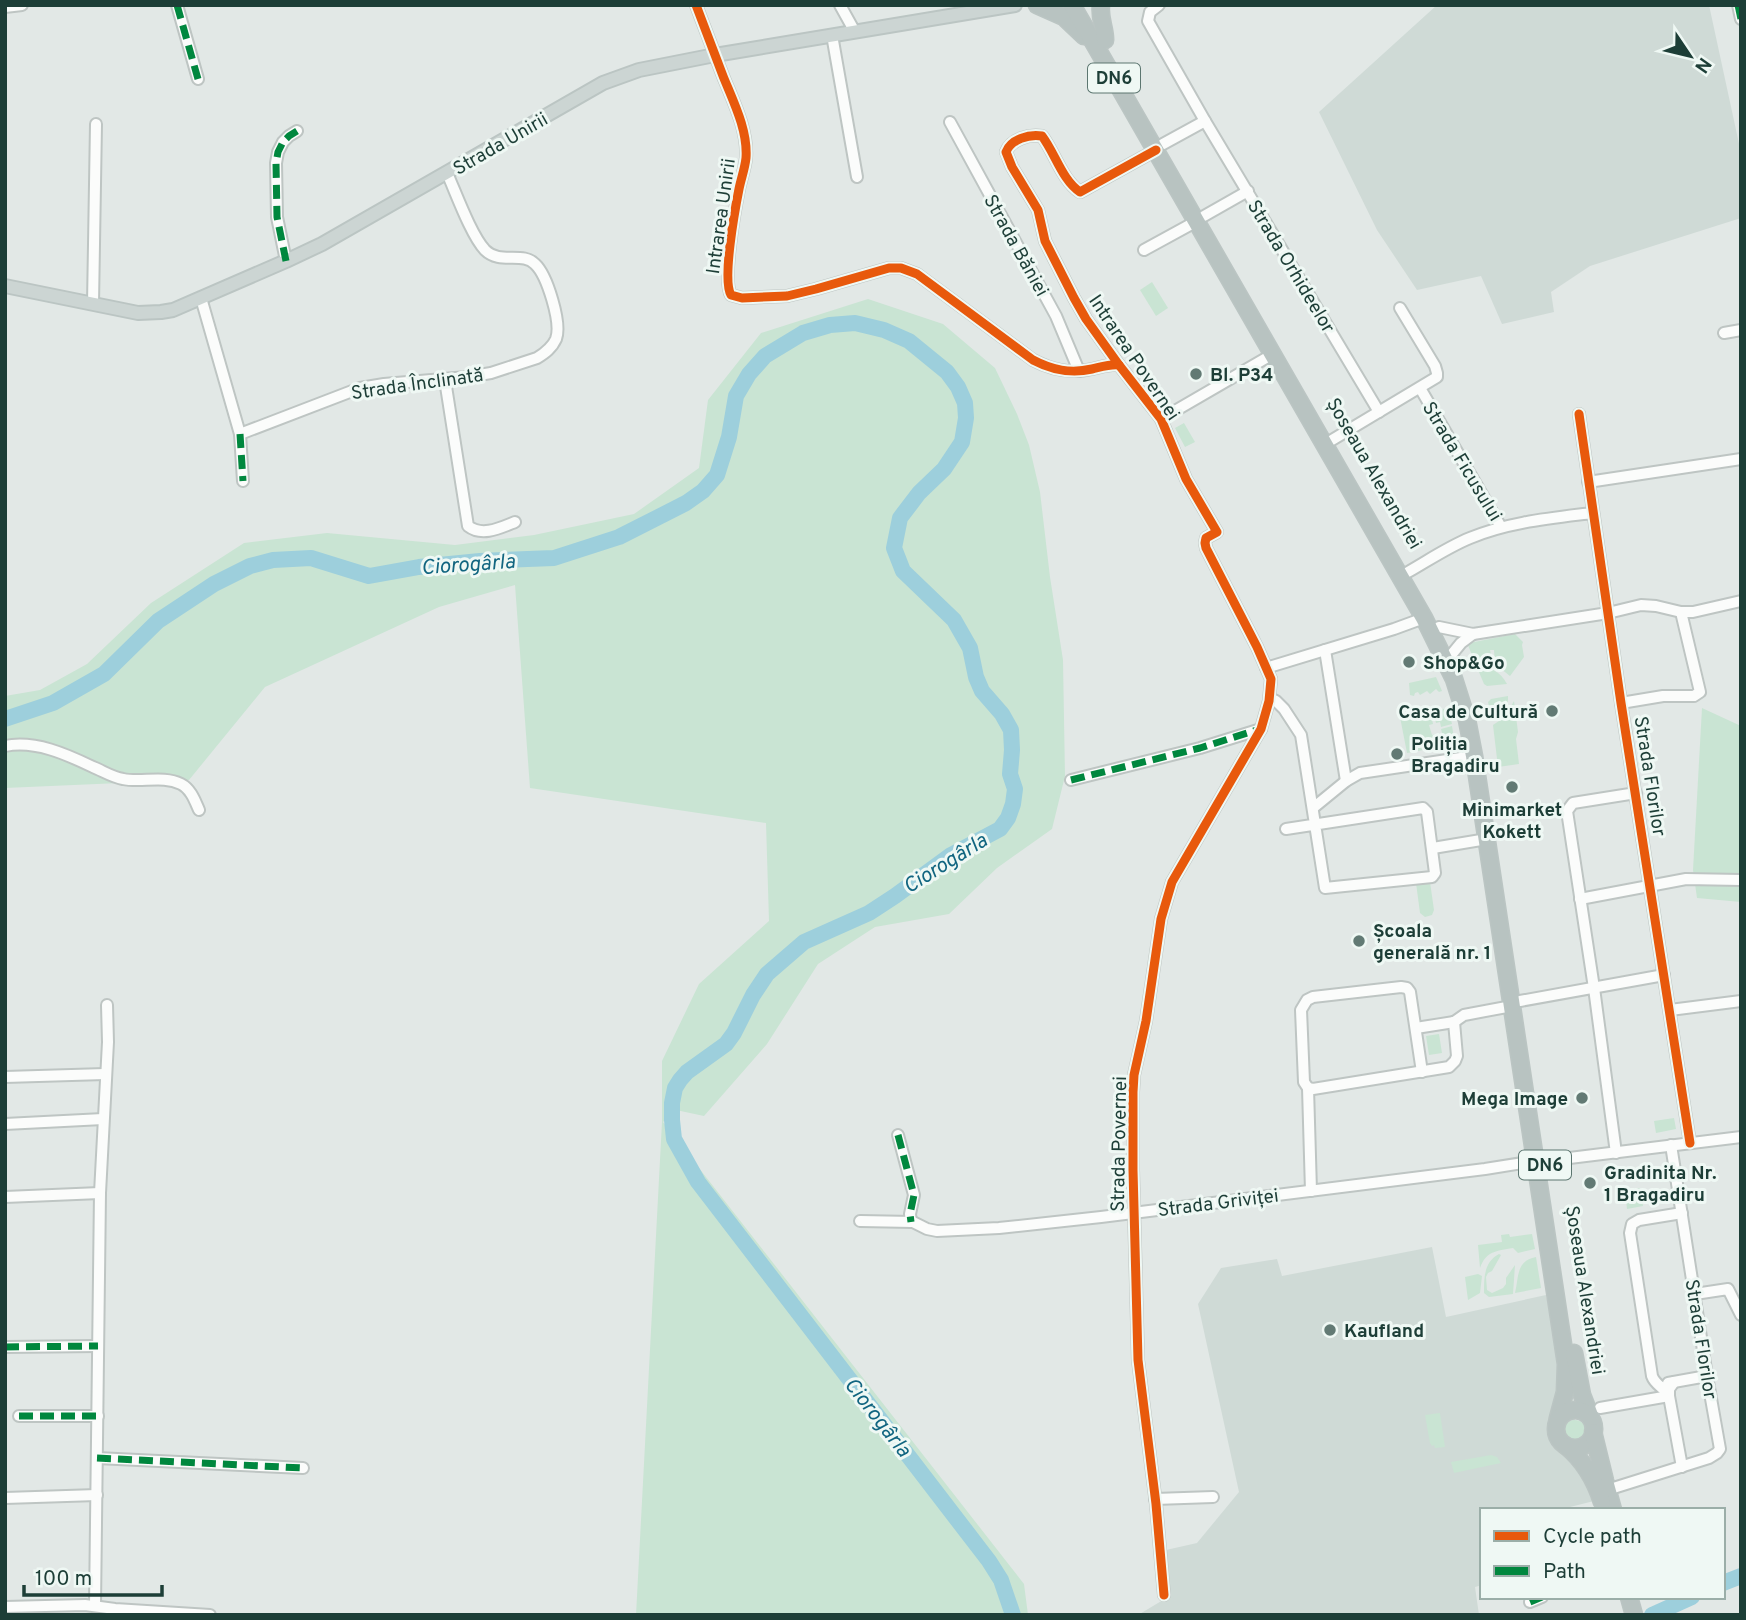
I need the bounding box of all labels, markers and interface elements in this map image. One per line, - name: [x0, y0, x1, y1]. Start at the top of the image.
- north arrow: [1655, 21, 1725, 91]
- text: N: [1689, 52, 1716, 77]
- road number: DN6: [1088, 64, 1140, 92]
- street label: Strada Unirii: [449, 108, 553, 182]
- street label: Intrarea Unirii: [702, 157, 742, 276]
- street label: Strada Băniei: [977, 191, 1053, 301]
- street label: Strada Orhideelor: [1241, 196, 1340, 339]
- street label: Intrarea Povernei: [1082, 291, 1184, 426]
- street label: Strada Înclinată: [350, 363, 485, 406]
- place label: Bl. P34: [1210, 364, 1273, 388]
- marker: Bl. P34: [1188, 366, 1204, 382]
- street label: Șoseaua Alexandriei: [1320, 394, 1426, 554]
- street label: Strada Ficusului: [1416, 398, 1506, 526]
- water label: Ciorogârla: [420, 549, 516, 582]
- place label: Shop&Go: [1423, 652, 1505, 676]
- marker: Shop&Go: [1401, 654, 1417, 670]
- place label: Casa de Cultură: [1398, 701, 1538, 725]
- marker: Casa de Cultură: [1544, 703, 1560, 719]
- street label: Strada Florilor: [1628, 715, 1670, 839]
- place label: Poliția Bragadiru: [1411, 733, 1500, 779]
- marker: Poliția Bragadiru: [1389, 746, 1405, 762]
- marker: Minimarket Kokett: [1504, 779, 1520, 795]
- place label: Minimarket Kokett: [1462, 799, 1562, 845]
- water label: Ciorogârla: [899, 828, 993, 901]
- place label: Școala generală nr. 1: [1373, 920, 1491, 966]
- marker: Școala generală nr. 1: [1351, 933, 1367, 949]
- street label: Strada Povernei: [1107, 1076, 1133, 1212]
- place label: Mega Image: [1461, 1088, 1568, 1112]
- marker: Mega Image: [1574, 1090, 1590, 1106]
- road number: DN6: [1519, 1150, 1571, 1180]
- place label: Gradinita Nr. 1 Bragadiru: [1604, 1162, 1717, 1208]
- marker: Gradinita Nr. 1 Bragadiru: [1582, 1175, 1598, 1191]
- street label: Strada Griviței: [1156, 1185, 1280, 1223]
- street label: Șoseaua Alexandriei: [1559, 1204, 1609, 1377]
- street label: Strada Florilor: [1679, 1278, 1721, 1402]
- place label: Kaufland: [1344, 1320, 1424, 1344]
- marker: Kaufland: [1322, 1322, 1338, 1338]
- water label: Ciorogârla: [837, 1373, 917, 1463]
- legend: [1480, 1508, 1725, 1599]
- text: Cycle path: [1543, 1524, 1642, 1551]
- scale bar: [24, 1554, 163, 1598]
- text: Path: [1543, 1559, 1586, 1586]
- text: 100 m: [35, 1566, 92, 1593]

